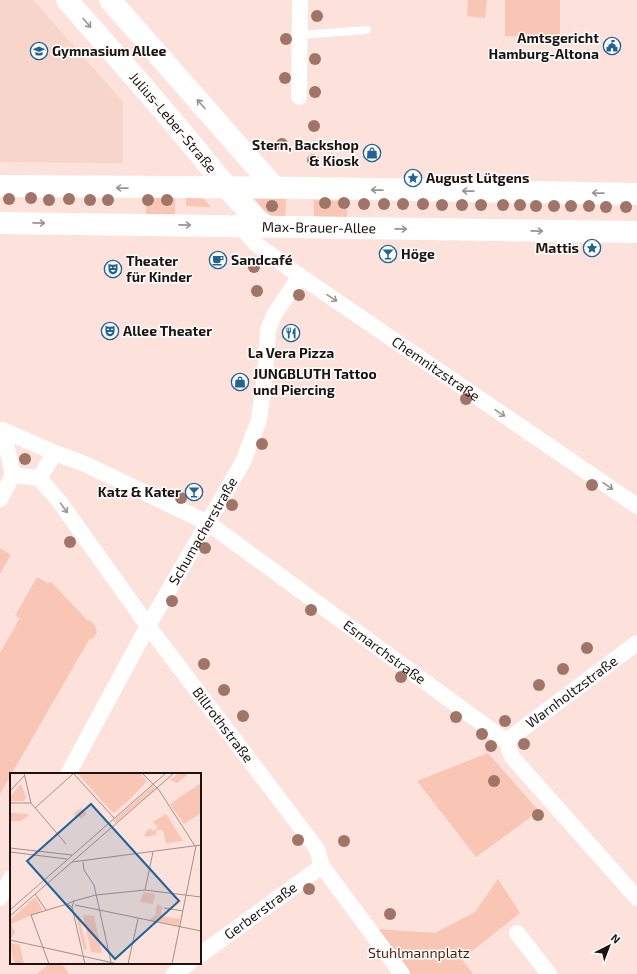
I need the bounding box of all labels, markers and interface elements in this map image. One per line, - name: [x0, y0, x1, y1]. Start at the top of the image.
- one-way arrow: [82, 18, 92, 28]
- place label: Amtsgericht Hamburg-Altona: [489, 29, 599, 62]
- public building icon: Amtsgericht Hamburg-Altona: [602, 36, 622, 56]
- school or university icon: Gymnasium Allee: [29, 41, 49, 61]
- place label: Gymnasium Allee: [52, 42, 167, 59]
- street label: Julius-Leber-Straße: [126, 68, 221, 176]
- one-way arrow: [197, 99, 206, 109]
- place label: Stern, Backshop & Kiosk: [252, 136, 359, 169]
- shop icon: Stern, Backshop & Kiosk: [362, 143, 382, 163]
- place icon: August Lütgens: [403, 168, 423, 188]
- place label: August Lütgens: [426, 169, 529, 186]
- one-way arrow: [116, 184, 129, 191]
- one-way arrow: [371, 186, 384, 193]
- one-way arrow: [462, 188, 475, 195]
- one-way arrow: [592, 189, 605, 197]
- street label: Max-Brauer-Allee: [262, 218, 376, 236]
- one-way arrow: [32, 220, 45, 227]
- one-way arrow: [178, 221, 191, 229]
- one-way arrow: [394, 225, 407, 232]
- one-way arrow: [530, 227, 543, 235]
- place icon: Mattis: [582, 238, 602, 258]
- place label: Mattis: [535, 239, 579, 256]
- bar icon: Höge: [378, 244, 398, 264]
- place label: Höge: [401, 245, 435, 262]
- cafe icon: Sandcafé: [208, 250, 228, 270]
- place label: Sandcafé: [231, 251, 293, 268]
- place label: Theater für Kinder: [126, 252, 192, 285]
- theatre icon: Theater für Kinder: [103, 259, 123, 279]
- one-way arrow: [326, 295, 338, 303]
- theatre icon: Allee Theater: [100, 321, 120, 341]
- place label: Allee Theater: [123, 322, 212, 339]
- restaurant icon: La Vera Pizza: [281, 323, 301, 343]
- street label: Chemnitzstraße: [389, 332, 483, 404]
- place label: La Vera Pizza: [248, 344, 334, 361]
- place label: JUNGBLUTH Tattoo und Piercing: [253, 365, 377, 398]
- shop icon: JUNGBLUTH Tattoo und Piercing: [230, 372, 250, 392]
- one-way arrow: [494, 409, 505, 417]
- street label: Schumacherstraße: [165, 474, 240, 588]
- bar icon: Katz & Kater: [184, 482, 204, 502]
- one-way arrow: [602, 482, 613, 490]
- place label: Katz & Kater: [98, 483, 181, 500]
- one-way arrow: [60, 502, 68, 513]
- street label: Esmarchstraße: [340, 616, 429, 688]
- street label: Warnholtzstraße: [522, 652, 620, 731]
- street label: Billrothstraße: [189, 684, 257, 766]
- inset map: [10, 773, 201, 964]
- street label: Gerberstraße: [221, 878, 300, 943]
- north arrow: [589, 926, 629, 966]
- text: N: [609, 931, 623, 946]
- park label: Stuhlmannplatz: [368, 944, 470, 961]

